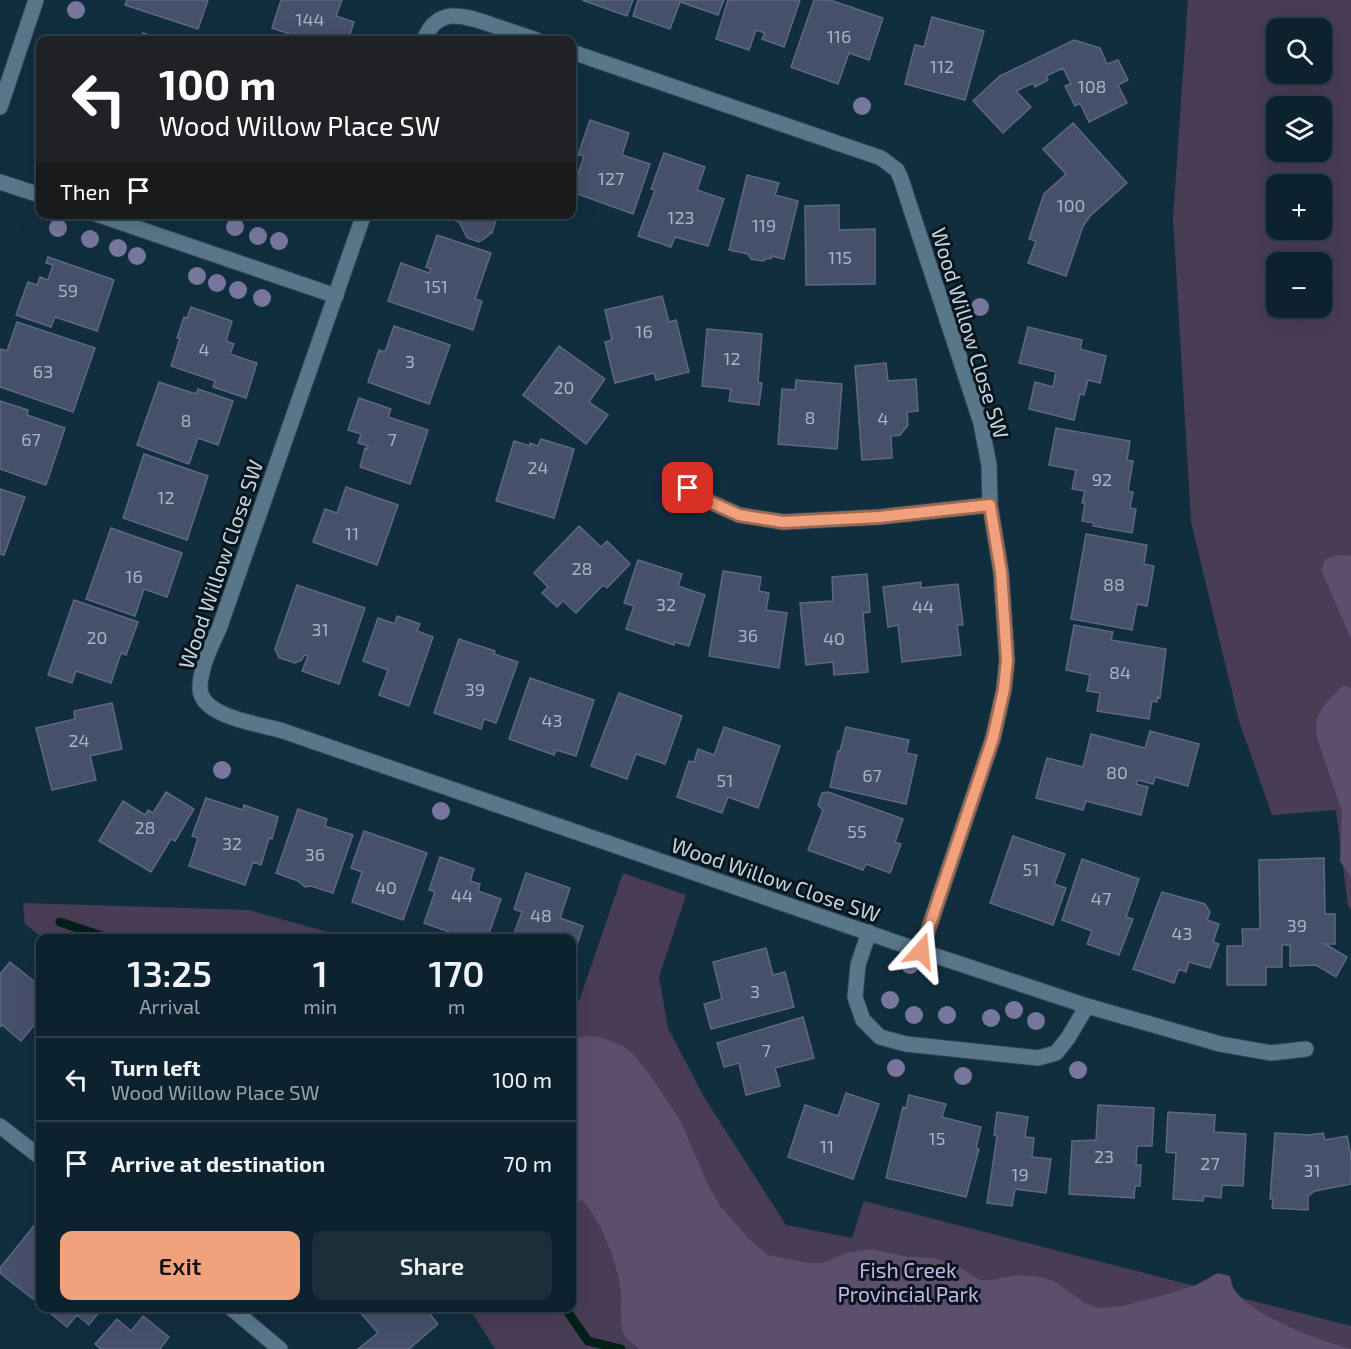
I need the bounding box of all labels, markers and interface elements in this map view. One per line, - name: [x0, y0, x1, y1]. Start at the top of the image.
- house number: 144: [295, 8, 325, 30]
- map controls: [1266, 18, 1332, 318]
- button: search: [1266, 18, 1332, 84]
- house number: 116: [827, 25, 851, 47]
- house number: 112: [930, 55, 954, 77]
- text: 100 m: [159, 58, 276, 108]
- icon: left: [60, 60, 138, 138]
- house number: 108: [1078, 75, 1106, 97]
- button: layers: [1266, 96, 1332, 162]
- text: Wood Willow Place SW: [159, 109, 440, 141]
- house number: 127: [598, 167, 624, 189]
- icon: arrive: [122, 174, 155, 207]
- button: +: [1266, 174, 1332, 240]
- text: Then: [60, 178, 110, 204]
- house number: 100: [1057, 194, 1085, 216]
- house number: 123: [667, 206, 695, 228]
- house number: 119: [752, 214, 776, 236]
- street label: Wood Willow Close SW: [927, 224, 1015, 442]
- house number: 115: [828, 246, 852, 268]
- button: −: [1266, 252, 1332, 318]
- house number: 151: [424, 275, 448, 297]
- house number: 59: [58, 279, 78, 301]
- house number: 16: [635, 320, 653, 342]
- house number: 4: [198, 338, 210, 360]
- house number: 12: [723, 347, 741, 369]
- house number: 3: [405, 350, 415, 372]
- house number: 63: [33, 360, 53, 382]
- house number: 20: [554, 376, 574, 398]
- house number: 8: [805, 406, 815, 428]
- house number: 4: [877, 407, 889, 429]
- house number: 8: [181, 409, 191, 431]
- house number: 67: [21, 428, 41, 450]
- house number: 7: [387, 428, 397, 450]
- street label: Wood Willow Close SW: [172, 456, 268, 672]
- house number: 24: [527, 456, 549, 478]
- pin: [662, 462, 713, 513]
- house number: 92: [1092, 468, 1112, 490]
- icon: arrive: [671, 471, 704, 504]
- house number: 12: [157, 486, 175, 508]
- house number: 11: [345, 522, 359, 544]
- house number: 28: [571, 557, 593, 579]
- house number: 16: [125, 565, 143, 587]
- house number: 88: [1103, 573, 1125, 595]
- house number: 32: [656, 593, 676, 615]
- house number: 44: [912, 595, 934, 617]
- house number: 31: [311, 618, 329, 640]
- house number: 36: [738, 624, 758, 646]
- house number: 20: [87, 626, 107, 648]
- house number: 40: [823, 627, 845, 649]
- house number: 84: [1109, 661, 1131, 683]
- house number: 39: [465, 678, 485, 700]
- house number: 43: [541, 709, 563, 731]
- house number: 24: [68, 729, 90, 751]
- house number: 80: [1106, 761, 1128, 783]
- house number: 67: [862, 764, 882, 786]
- house number: 51: [717, 769, 733, 791]
- house number: 28: [134, 816, 156, 838]
- house number: 55: [847, 820, 867, 842]
- street label: Wood Willow Close SW: [668, 831, 884, 927]
- house number: 32: [222, 832, 242, 854]
- house number: 36: [305, 843, 325, 865]
- house number: 51: [1023, 858, 1039, 880]
- house number: 40: [375, 876, 397, 898]
- house number: 44: [451, 884, 473, 906]
- house number: 47: [1091, 887, 1111, 909]
- house number: 48: [530, 904, 552, 926]
- house number: 39: [1287, 914, 1307, 936]
- position arrow: [889, 919, 953, 983]
- house number: 43: [1171, 922, 1193, 944]
- text: 13:25: [127, 951, 212, 994]
- text: 1: [313, 951, 328, 994]
- text: 170: [429, 951, 485, 994]
- house number: 3: [750, 980, 760, 1002]
- text: Arrival: [139, 994, 200, 1018]
- text: min: [303, 994, 337, 1018]
- text: m: [448, 994, 465, 1018]
- house number: 7: [761, 1039, 771, 1061]
- text: Turn left: [111, 1054, 200, 1080]
- icon: left: [60, 1063, 93, 1096]
- text: 100 m: [493, 1066, 552, 1092]
- text: Wood Willow Place SW: [111, 1080, 319, 1104]
- house number: 15: [929, 1127, 945, 1149]
- house number: 11: [820, 1135, 834, 1157]
- house number: 23: [1094, 1145, 1114, 1167]
- icon: arrive: [60, 1147, 93, 1180]
- text: Arrive at destination: [111, 1150, 325, 1176]
- text: 70 m: [503, 1150, 552, 1176]
- house number: 27: [1200, 1152, 1220, 1174]
- house number: 31: [1303, 1159, 1321, 1181]
- house number: 19: [1011, 1163, 1029, 1185]
- button: Exit: [60, 1231, 300, 1300]
- button: Share: [312, 1231, 552, 1300]
- park label: Fish Creek Provincial Park: [837, 1257, 979, 1306]

